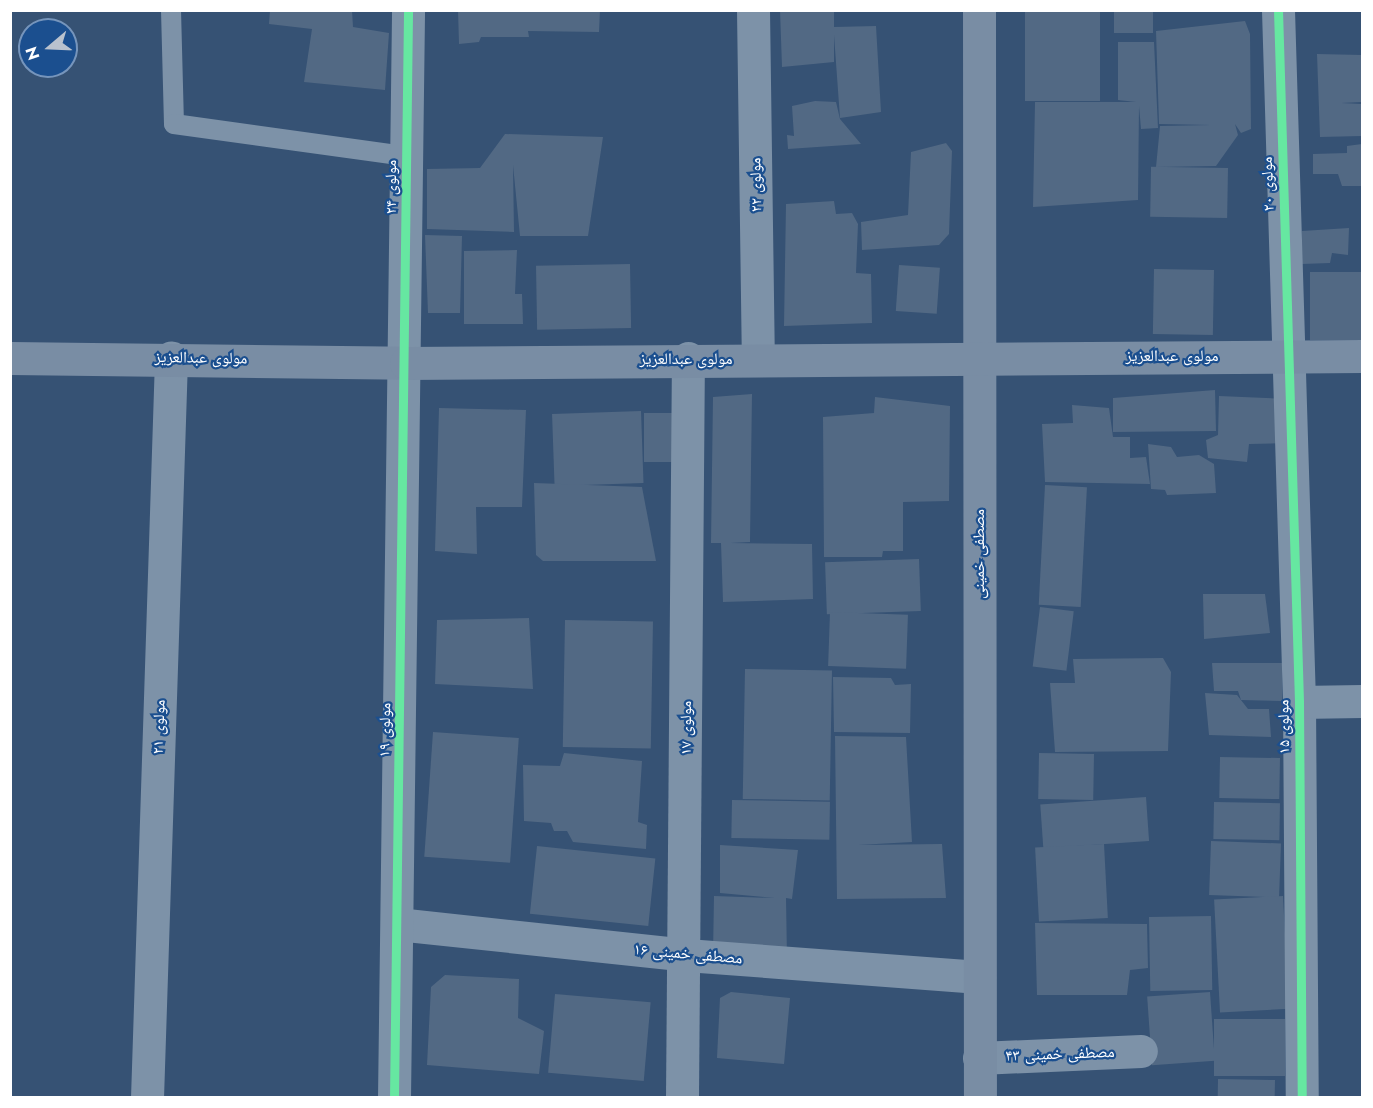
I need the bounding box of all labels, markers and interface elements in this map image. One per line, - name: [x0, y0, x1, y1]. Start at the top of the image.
- north arrow: [18, 18, 78, 78]
- text: N: [19, 44, 45, 63]
- street label: مولوی ۲۰: [1257, 156, 1279, 212]
- street label: مولوی ۲۲: [746, 157, 766, 213]
- street label: مولوی ۲۴: [381, 160, 401, 214]
- street label: مولوی عبدالعزیز: [1126, 346, 1218, 366]
- street label: مولوی عبدالعزیز: [154, 348, 248, 368]
- street label: مولوی عبدالعزیز: [640, 349, 732, 369]
- street label: مصطفی خمینی: [969, 509, 989, 599]
- street label: مولوی ۲۱: [148, 699, 170, 755]
- street label: مولوی ۱۵: [1274, 699, 1294, 755]
- street label: مولوی ۱۷: [676, 701, 696, 755]
- street label: مولوی ۱۹: [375, 702, 395, 758]
- street label: مصطفی خمینی ۱۶: [633, 940, 743, 968]
- street label: مصطفی خمینی ۴۳: [1005, 1043, 1115, 1065]

